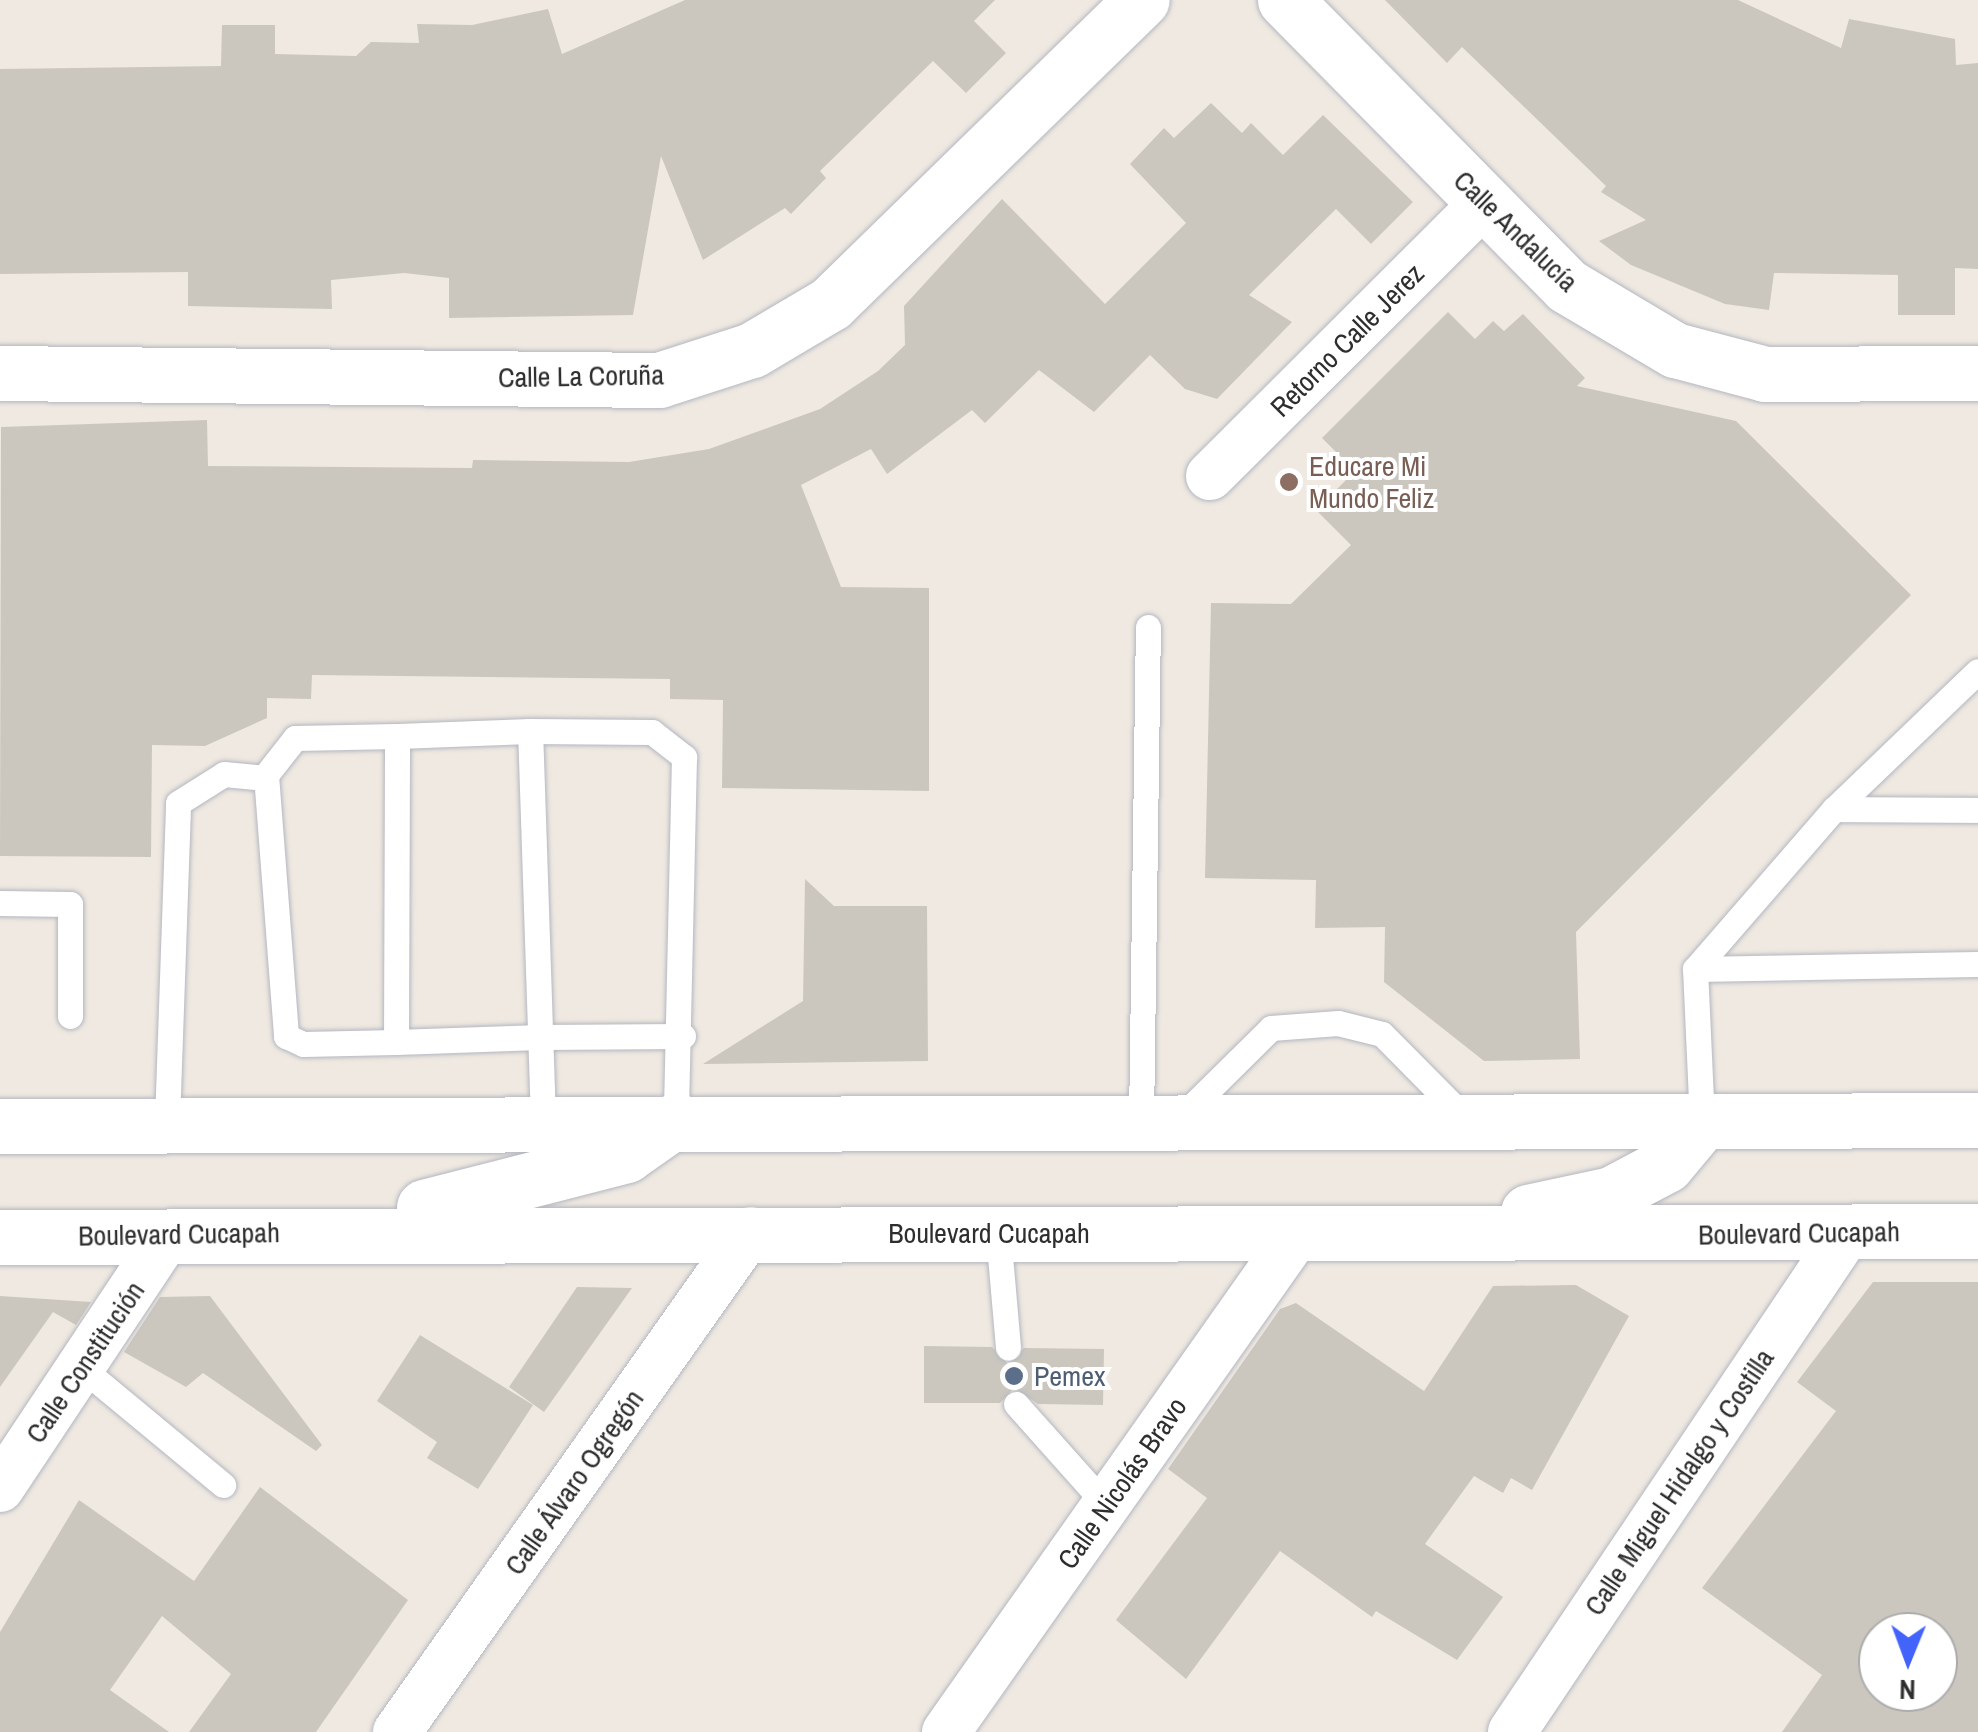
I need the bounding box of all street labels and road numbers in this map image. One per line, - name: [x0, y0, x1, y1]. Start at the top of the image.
- street label: Calle Andalucía: [1446, 163, 1586, 299]
- street label: Retorno Calle Jerez: [1263, 256, 1431, 424]
- street label: Calle La Coruña: [498, 358, 664, 394]
- street label: Boulevard Cucapah: [1698, 1214, 1900, 1252]
- street label: Boulevard Cucapah: [78, 1215, 280, 1253]
- street label: Boulevard Cucapah: [888, 1216, 1090, 1250]
- street label: Calle Constitución: [19, 1275, 151, 1449]
- street label: Calle Miguel Hidalgo y Costilla: [1577, 1342, 1781, 1622]
- street label: Calle Álvaro Ogregón: [497, 1382, 651, 1582]
- street label: Calle Nicolás Bravo: [1050, 1391, 1194, 1575]

